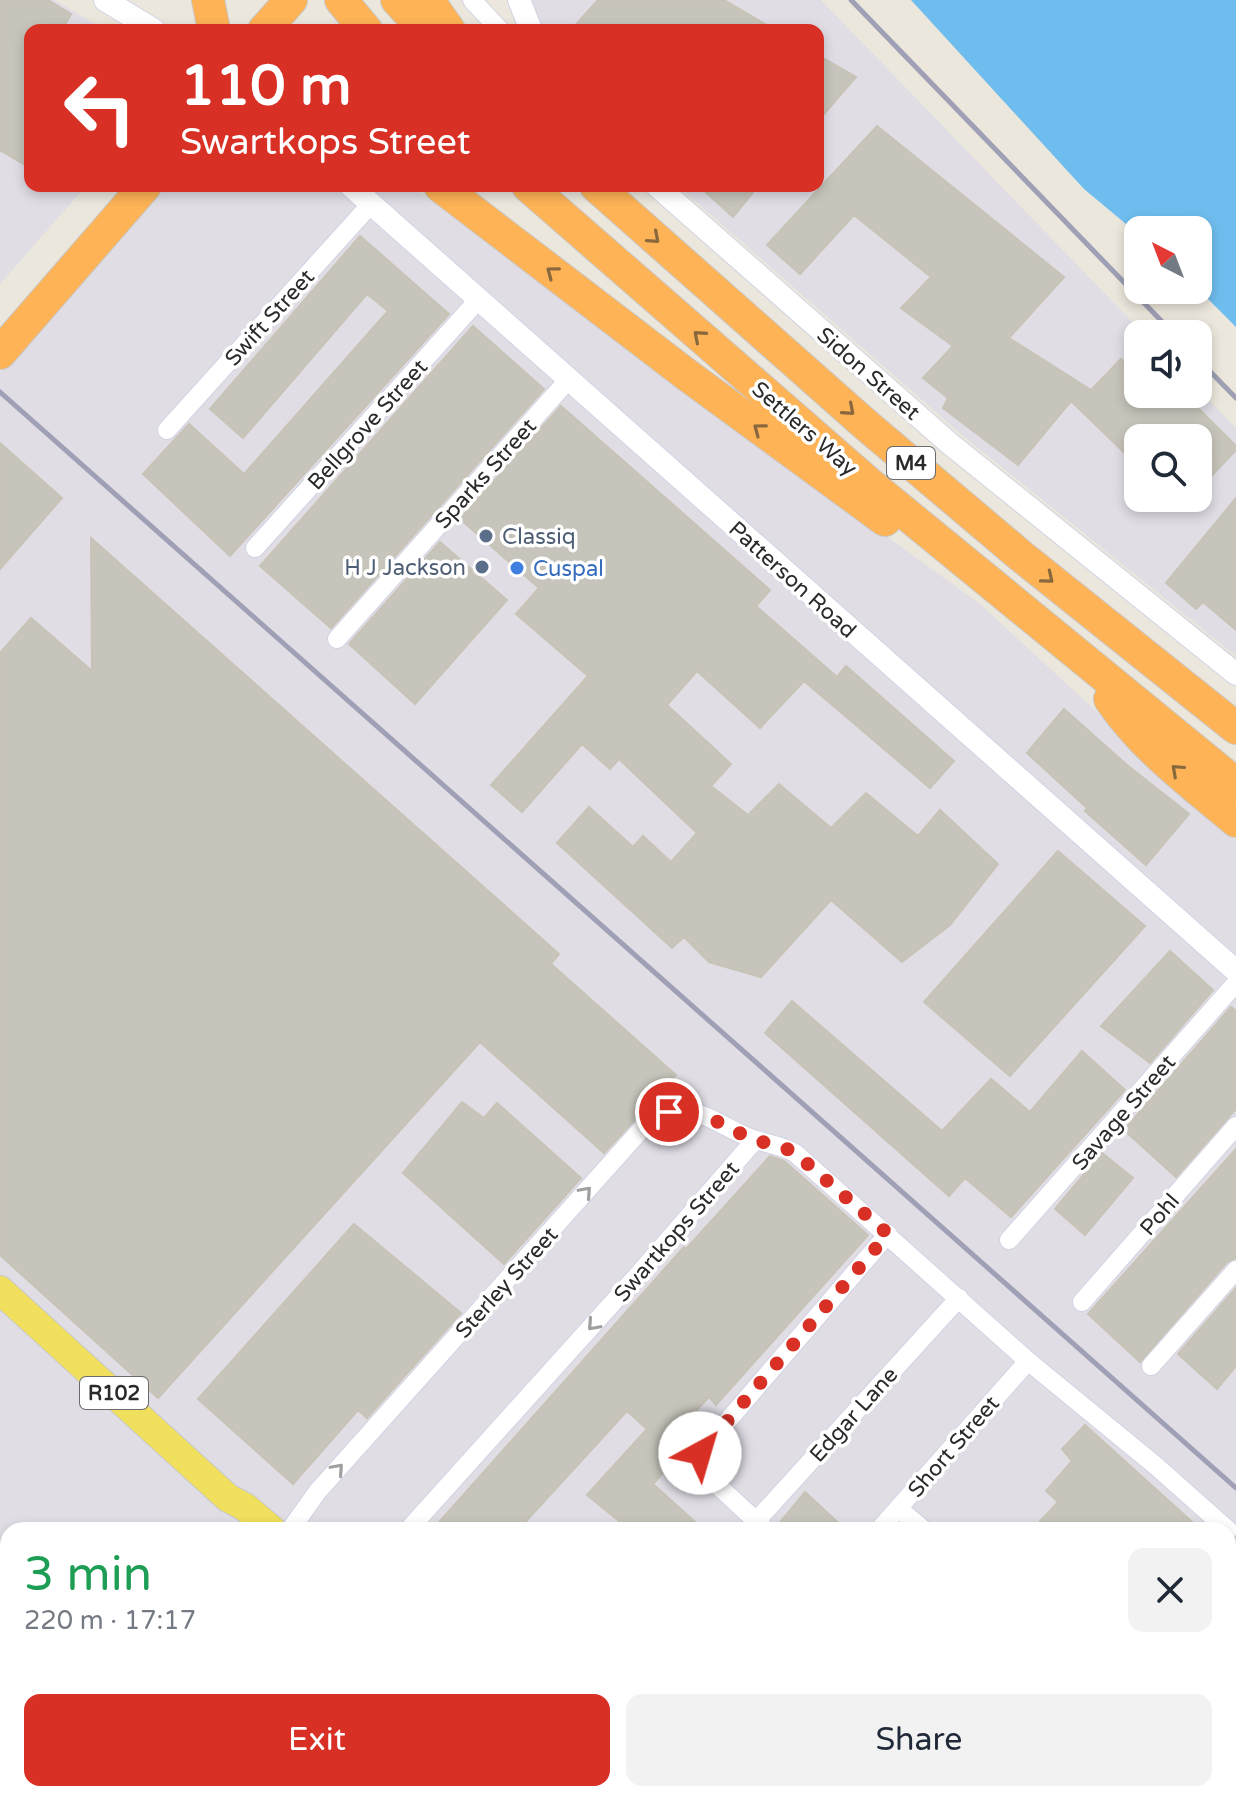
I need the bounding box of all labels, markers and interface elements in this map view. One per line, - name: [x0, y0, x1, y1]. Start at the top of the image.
- text: 110 m: [180, 53, 351, 120]
- icon: left: [48, 56, 152, 160]
- text: Swartkops Street: [180, 121, 471, 164]
- north arrow: [1124, 216, 1212, 304]
- map controls: [1124, 216, 1212, 512]
- one-way arrow: [645, 228, 660, 242]
- street label: Swift Street: [220, 264, 320, 371]
- one-way arrow: [546, 267, 561, 281]
- button: sound: [1124, 320, 1212, 408]
- street label: Sidon Street: [811, 322, 925, 426]
- one-way arrow: [693, 331, 708, 346]
- street label: Bellgrove Street: [302, 354, 433, 495]
- street label: Settlers Way: [746, 376, 862, 482]
- one-way arrow: [839, 400, 854, 415]
- street label: Sparks Street: [430, 413, 542, 534]
- one-way arrow: [753, 424, 768, 438]
- button: search: [1124, 424, 1212, 512]
- road number: M4: [887, 447, 935, 479]
- street label: Patterson Road: [723, 516, 861, 644]
- place label: Classiq: [502, 524, 576, 550]
- marker: Classiq: [477, 527, 495, 545]
- place label: H J Jackson: [344, 555, 466, 581]
- place label: Cuspal: [533, 556, 604, 582]
- marker: H J Jackson: [473, 558, 491, 576]
- marker: Cuspal: [508, 559, 526, 577]
- one-way arrow: [1039, 568, 1054, 582]
- one-way arrow: [1172, 766, 1187, 780]
- street label: Savage Street: [1067, 1050, 1181, 1176]
- pin: [635, 1078, 703, 1146]
- icon: arrive: [647, 1090, 691, 1134]
- street label: Swartkops Street: [609, 1156, 745, 1307]
- one-way arrow: [577, 1187, 591, 1202]
- street label: Pohl: [1135, 1188, 1185, 1241]
- street label: Sterley Street: [450, 1222, 563, 1344]
- one-way arrow: [587, 1316, 602, 1330]
- street label: Edgar Lane: [804, 1362, 903, 1468]
- road number: R102: [80, 1377, 148, 1409]
- street label: Short Street: [903, 1391, 1005, 1503]
- position arrow: [658, 1411, 742, 1495]
- one-way arrow: [328, 1464, 343, 1479]
- text: 3 min: [24, 1546, 152, 1604]
- button: close: [1128, 1548, 1212, 1632]
- text: 220 m · 17:17: [24, 1605, 196, 1636]
- button: Exit: [24, 1694, 610, 1786]
- button: Share: [626, 1694, 1212, 1786]

